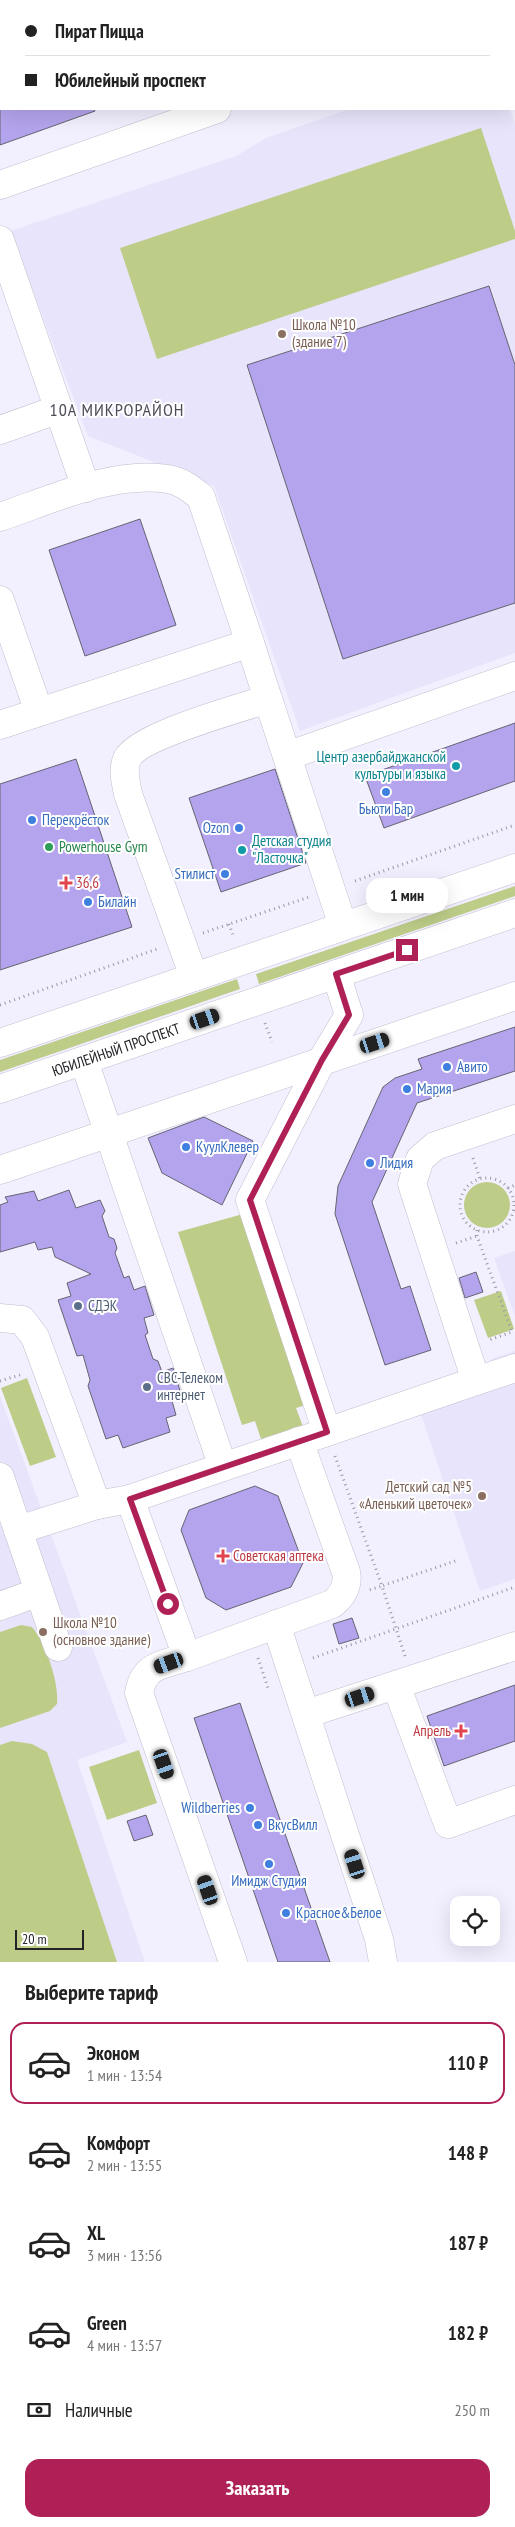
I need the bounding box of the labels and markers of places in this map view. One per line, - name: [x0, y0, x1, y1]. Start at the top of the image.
- place label: Школа №10 (здание 7): [292, 315, 356, 351]
- marker: Школа №10 (здание 7): [276, 328, 288, 340]
- place label: Центр азербайджанской культуры и языка: [316, 747, 446, 783]
- marker: Центр азербайджанской культуры и языка: [450, 760, 462, 772]
- marker: Бьюти Бар: [380, 786, 392, 798]
- place label: Бьюти Бар: [359, 799, 413, 818]
- place label: Перекрёсток: [42, 810, 110, 829]
- marker: Перекрёсток: [26, 814, 38, 826]
- place label: Ozon: [203, 818, 229, 837]
- marker: Ozon: [233, 822, 245, 834]
- place label: Детская студия "Ласточка": [252, 831, 331, 867]
- place label: Powerhouse Gym: [59, 837, 148, 856]
- marker: Powerhouse Gym: [43, 841, 55, 853]
- marker: Детская студия "Ласточка": [236, 844, 248, 856]
- place label: Sтилист: [175, 864, 215, 883]
- marker: Sтилист: [219, 868, 231, 880]
- place label: 36,6: [76, 873, 99, 892]
- marker: 36,6: [60, 877, 72, 889]
- place label: Билайн: [98, 892, 136, 911]
- marker: Билайн: [82, 896, 94, 908]
- place label: Авито: [457, 1057, 488, 1076]
- marker: Авито: [441, 1061, 453, 1073]
- place label: Мария: [417, 1079, 452, 1098]
- marker: Мария: [401, 1083, 413, 1095]
- place label: КуулКлевер: [196, 1137, 259, 1156]
- marker: КуулКлевер: [180, 1141, 192, 1153]
- place label: Лидия: [379, 1153, 413, 1172]
- marker: Лидия: [364, 1157, 376, 1169]
- place label: СДЭК: [88, 1296, 118, 1315]
- marker: СДЭК: [72, 1300, 84, 1312]
- place label: СВС-Телеком интернет: [157, 1368, 223, 1404]
- marker: СВС-Телеком интернет: [141, 1381, 153, 1393]
- place label: Детский сад №5 «Аленький цветочек»: [359, 1477, 472, 1513]
- marker: Детский сад №5 «Аленький цветочек»: [476, 1490, 488, 1502]
- place label: Советская аптека: [233, 1546, 324, 1565]
- marker: Советская аптека: [217, 1550, 229, 1562]
- place label: Школа №10 (основное здание): [53, 1613, 151, 1649]
- marker: Школа №10 (основное здание): [37, 1626, 49, 1638]
- place label: Апрель: [413, 1721, 451, 1740]
- marker: Апрель: [455, 1725, 467, 1737]
- place label: Wildberries: [181, 1798, 240, 1817]
- marker: Wildberries: [244, 1802, 256, 1814]
- place label: ВкусВилл: [268, 1815, 318, 1834]
- marker: ВкусВилл: [252, 1819, 264, 1831]
- marker: Имидж Студия: [263, 1858, 275, 1870]
- place label: Имидж Студия: [231, 1871, 307, 1890]
- place label: Красное&Белое: [296, 1903, 382, 1922]
- marker: Красное&Белое: [280, 1907, 292, 1919]

